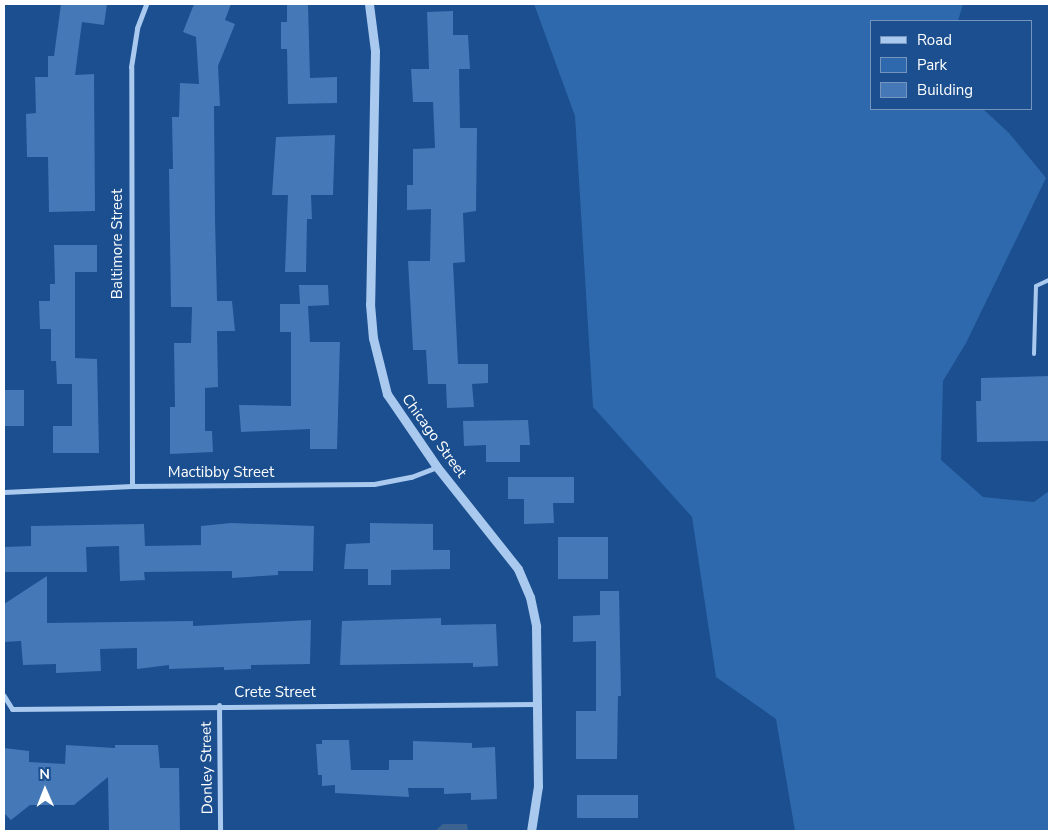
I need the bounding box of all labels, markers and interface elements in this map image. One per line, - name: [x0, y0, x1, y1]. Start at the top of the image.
- legend: [870, 20, 1033, 110]
- text: Road: [917, 30, 952, 50]
- text: Park: [917, 55, 947, 75]
- text: Building: [917, 80, 973, 100]
- street label: Baltimore Street: [109, 189, 127, 299]
- street label: Chicago Street: [398, 391, 470, 481]
- street label: Mactibby Street: [168, 464, 274, 482]
- street label: Crete Street: [234, 684, 316, 702]
- street label: Donley Street: [197, 721, 217, 815]
- north arrow: [20, 765, 70, 815]
- text: N: [39, 765, 50, 784]

